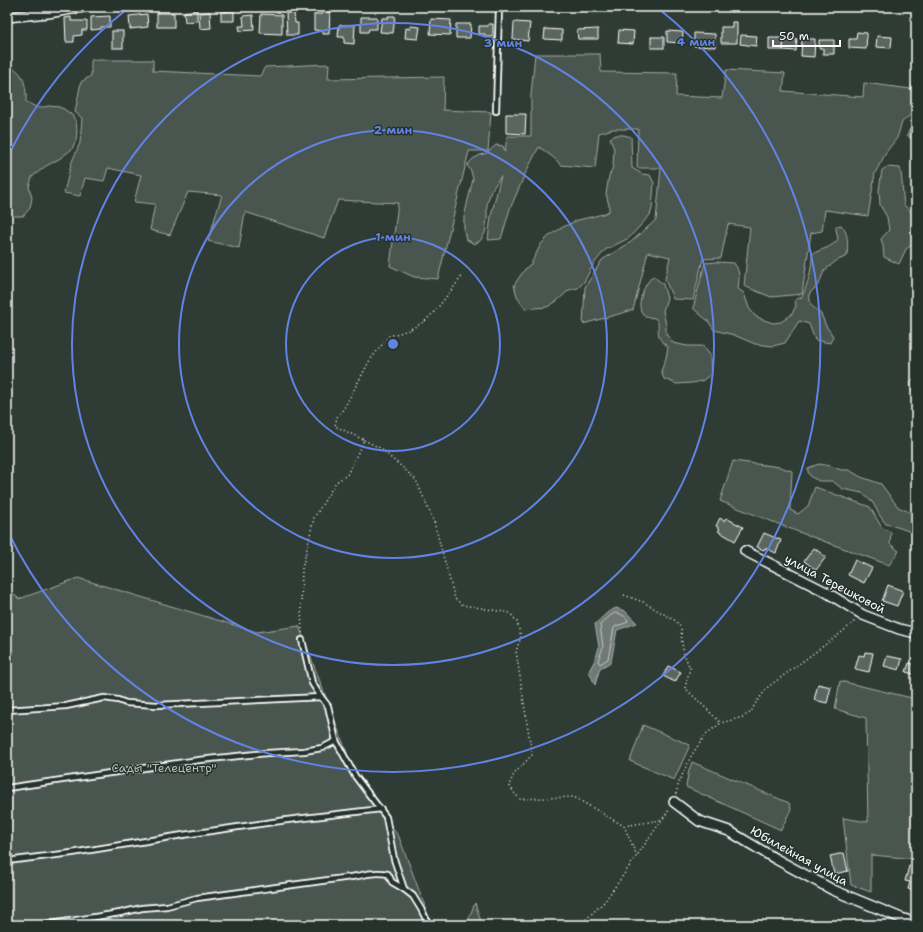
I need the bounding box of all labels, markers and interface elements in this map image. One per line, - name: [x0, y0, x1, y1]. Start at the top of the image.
- scale bar: [773, 22, 840, 48]
- text: 50 m: [779, 28, 809, 44]
- text: 4 мин: [677, 34, 715, 50]
- text: 3 мин: [484, 35, 522, 51]
- text: 2 мин: [374, 122, 412, 138]
- text: 1 мин: [375, 229, 411, 245]
- centre of rings: [386, 337, 400, 351]
- street label: улица Терешковой: [782, 551, 888, 617]
- park label: Сады "Телецентр": [111, 760, 217, 776]
- street label: Юбилейная улица: [747, 823, 851, 890]

